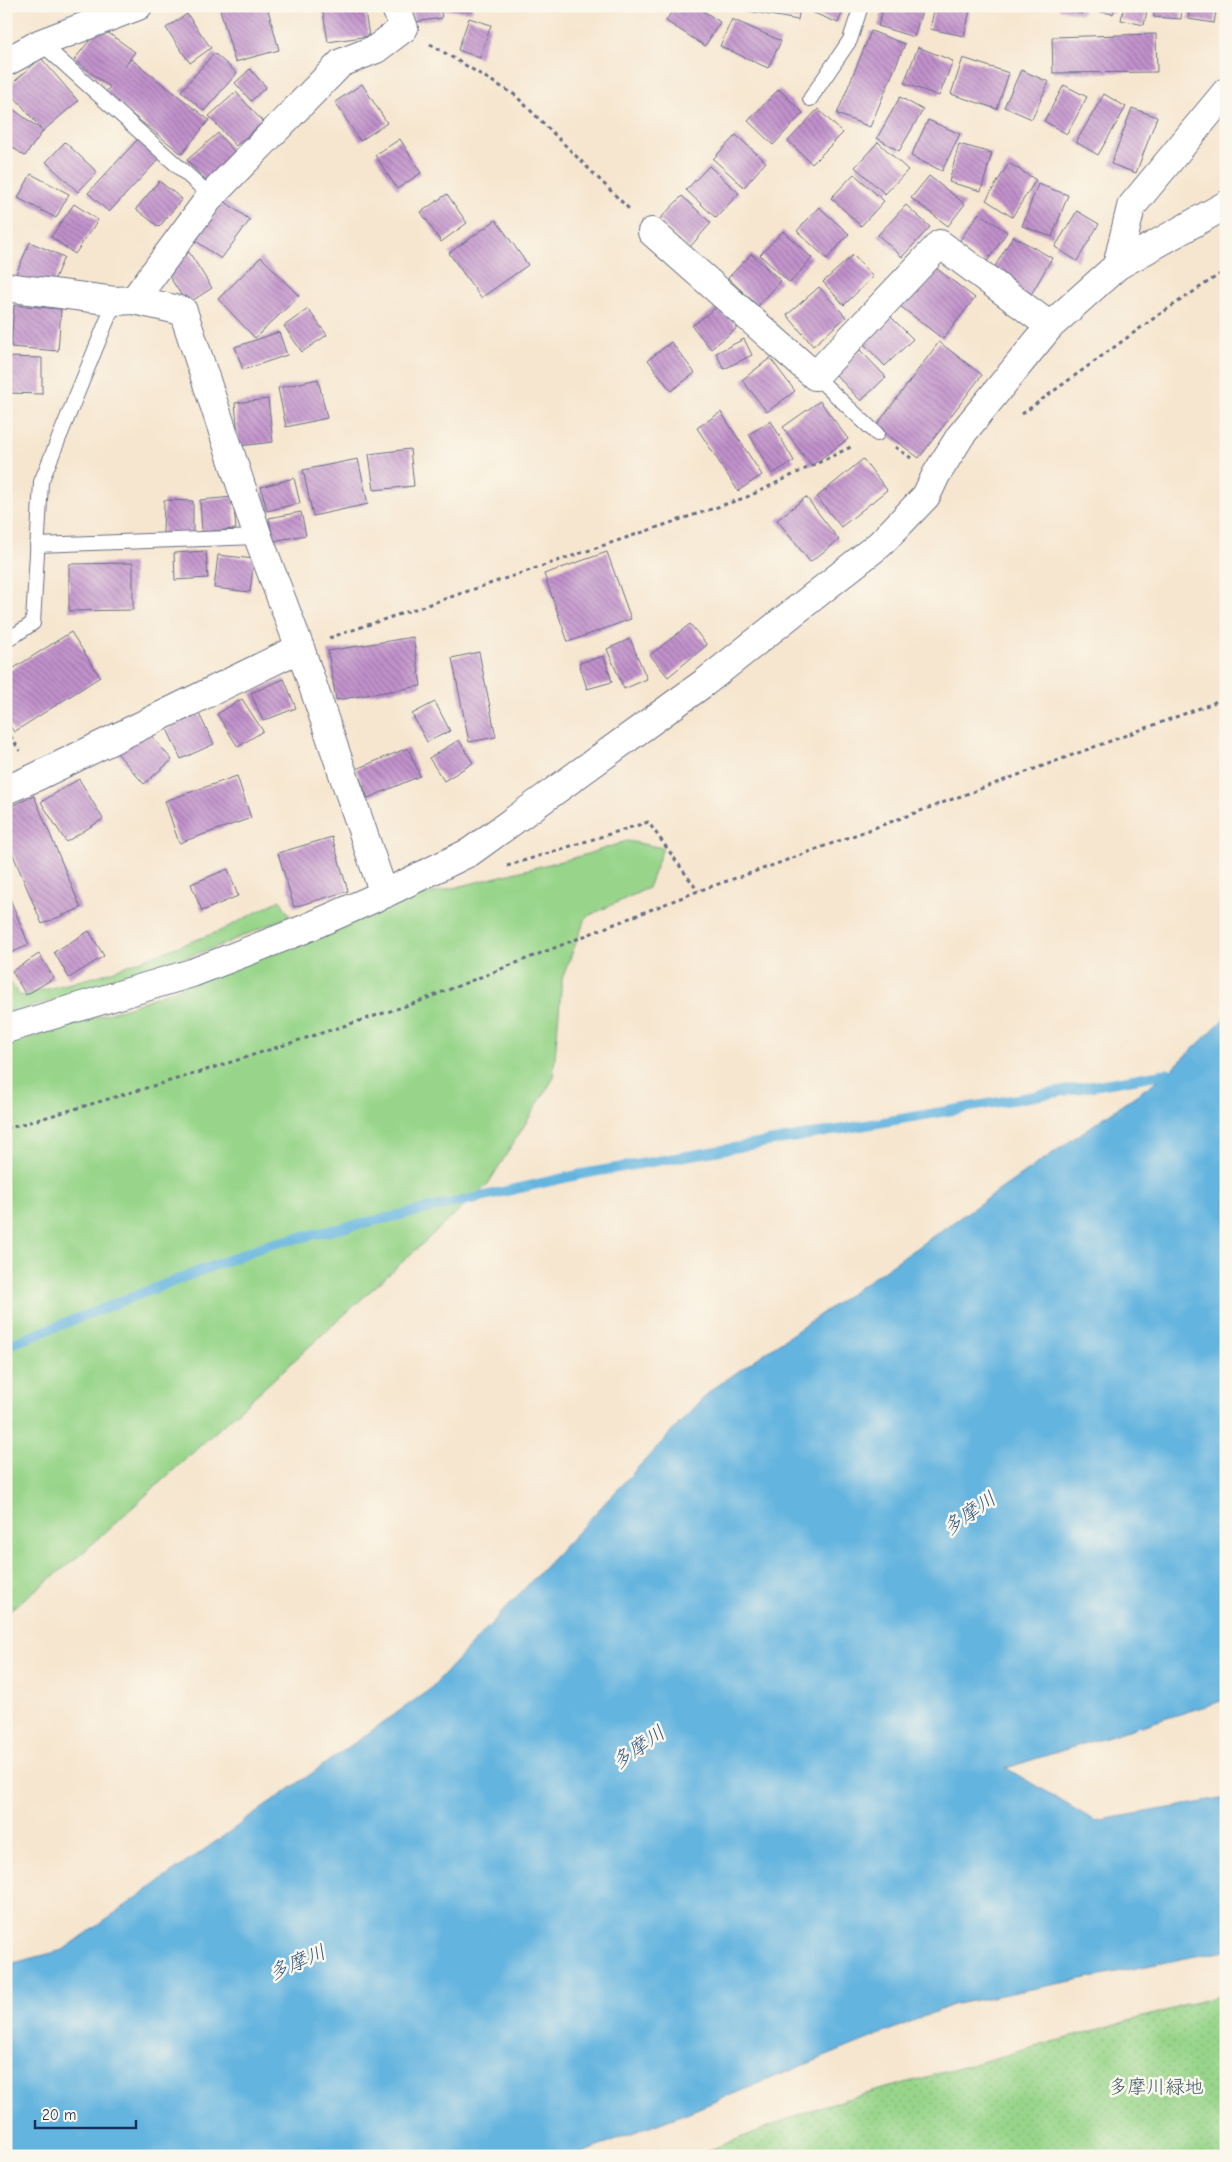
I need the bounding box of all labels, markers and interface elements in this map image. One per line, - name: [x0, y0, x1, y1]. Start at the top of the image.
- water label: 多摩川: [938, 1487, 1000, 1540]
- water label: 多摩川: [607, 1721, 669, 1774]
- water label: 多摩川: [265, 1940, 329, 1985]
- park label: 多摩川緑地: [1108, 2076, 1204, 2098]
- scale bar: [35, 2097, 136, 2129]
- text: 20 m: [42, 2106, 76, 2124]

